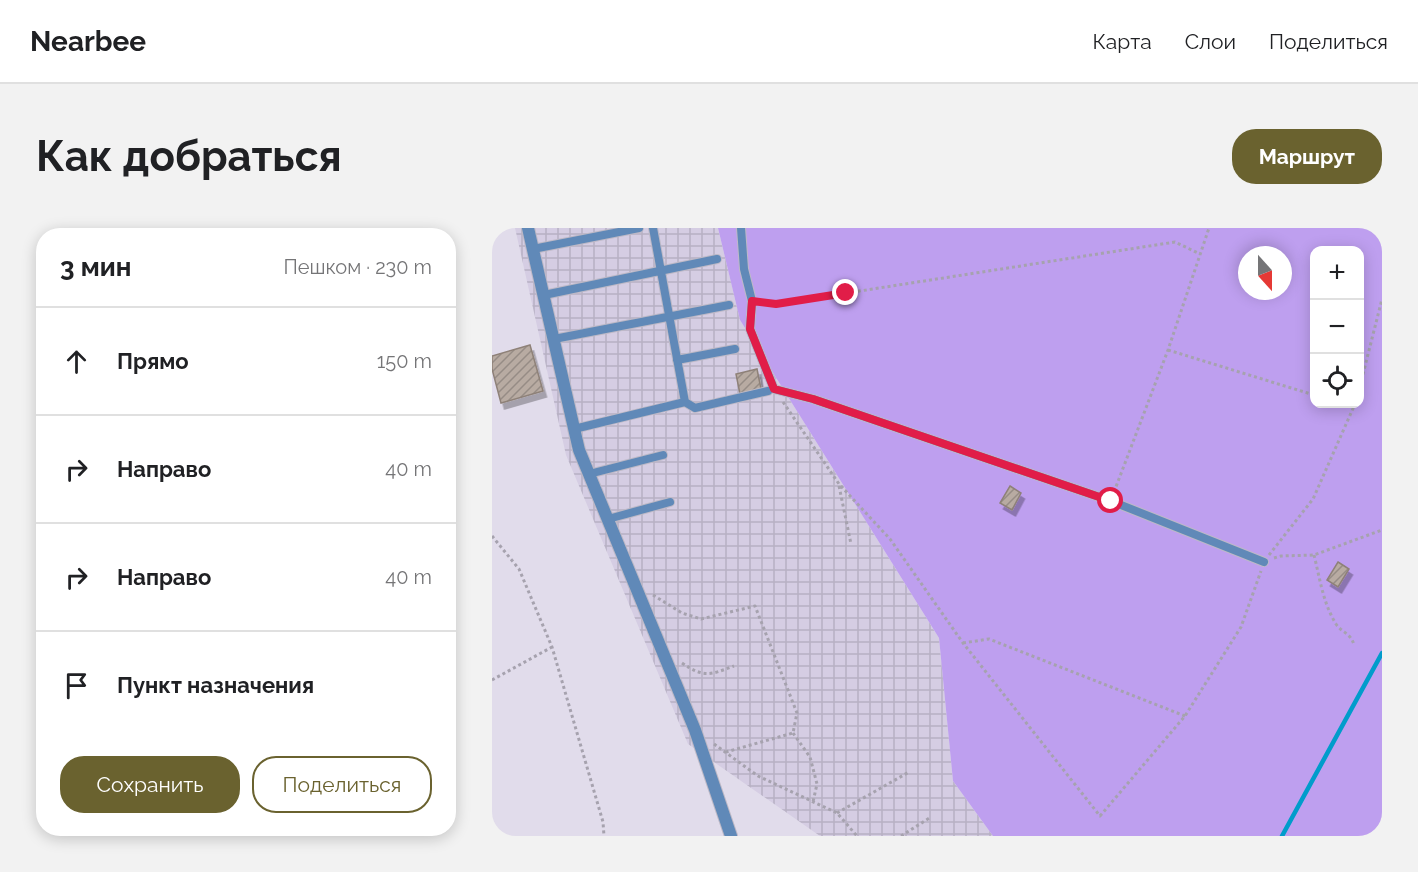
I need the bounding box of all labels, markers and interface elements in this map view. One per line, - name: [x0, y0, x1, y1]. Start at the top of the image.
- text: Nearbee: [30, 25, 146, 58]
- text: Карта: [1093, 29, 1152, 54]
- text: Слои: [1185, 29, 1236, 54]
- text: Поделиться: [1269, 29, 1388, 54]
- button: Маршрут: [1232, 129, 1382, 184]
- text: Как добраться: [36, 132, 342, 181]
- north arrow: [1238, 246, 1292, 300]
- map controls: [1310, 246, 1364, 408]
- button: +: [1310, 246, 1364, 300]
- text: 3 мин: [60, 252, 131, 282]
- text: Пешком · 230 m: [283, 255, 432, 279]
- route end: [832, 279, 858, 305]
- button: −: [1310, 300, 1364, 354]
- icon: ahead: [60, 345, 93, 378]
- text: Прямо: [117, 348, 189, 374]
- text: 150 m: [377, 349, 432, 373]
- button: locate: [1310, 354, 1364, 408]
- icon: right: [60, 453, 93, 486]
- text: Направо: [117, 456, 211, 482]
- text: 40 m: [385, 457, 432, 481]
- route start: [1097, 487, 1123, 513]
- icon: right: [60, 561, 93, 594]
- text: Направо: [117, 564, 211, 590]
- text: 40 m: [385, 565, 432, 589]
- icon: arrive: [60, 669, 93, 702]
- text: Пункт назначения: [117, 672, 314, 698]
- button: Сохранить: [60, 756, 240, 813]
- button: Поделиться: [252, 756, 432, 813]

